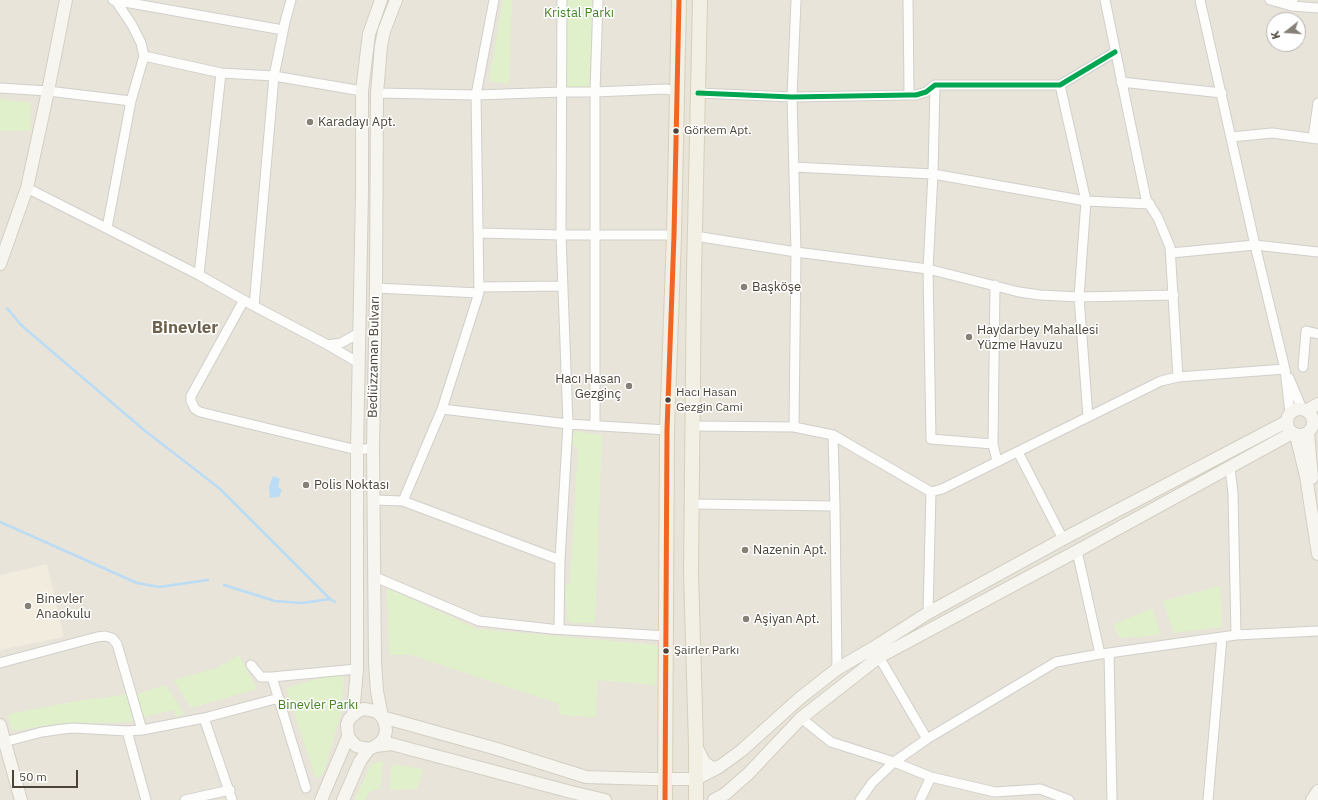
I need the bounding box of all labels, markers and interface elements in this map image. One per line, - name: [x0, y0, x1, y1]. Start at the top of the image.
- park label: Kristal Parkı: [544, 5, 614, 21]
- north arrow: [1266, 12, 1306, 52]
- text: K: [1268, 30, 1283, 41]
- place label: Karadayı Apt.: [318, 114, 396, 130]
- marker: Karadayı Apt.: [305, 117, 315, 127]
- place label: Görkem Apt.: [684, 124, 752, 138]
- marker: Görkem Apt.: [671, 126, 681, 136]
- place label: Başköşe: [752, 279, 801, 295]
- marker: Başköşe: [739, 282, 749, 292]
- street label: Bediüzzaman Bulvarı: [365, 296, 383, 418]
- district label: Binevler: [152, 318, 218, 338]
- place label: Haydarbey Mahallesi Yüzme Havuzu: [977, 322, 1098, 353]
- marker: Haydarbey Mahallesi Yüzme Havuzu: [964, 332, 974, 342]
- place label: Hacı Hasan Gezginç: [555, 371, 621, 402]
- marker: Hacı Hasan Gezginç: [624, 381, 634, 391]
- place label: Hacı Hasan Gezgin Cami: [676, 386, 743, 414]
- marker: Hacı Hasan Gezgin Cami: [663, 395, 673, 405]
- place label: Polis Noktası: [314, 477, 389, 493]
- marker: Polis Noktası: [301, 480, 311, 490]
- place label: Nazenin Apt.: [753, 542, 827, 558]
- marker: Nazenin Apt.: [740, 545, 750, 555]
- place label: Binevler Anaokulu: [36, 591, 91, 622]
- marker: Binevler Anaokulu: [23, 601, 33, 611]
- place label: Aşiyan Apt.: [754, 611, 820, 627]
- marker: Aşiyan Apt.: [741, 614, 751, 624]
- place label: Şairler Parkı: [674, 644, 739, 658]
- marker: Şairler Parkı: [661, 646, 671, 656]
- park label: Binevler Parkı: [278, 697, 358, 713]
- scale bar: [14, 762, 80, 788]
- text: 50 m: [19, 769, 47, 784]

